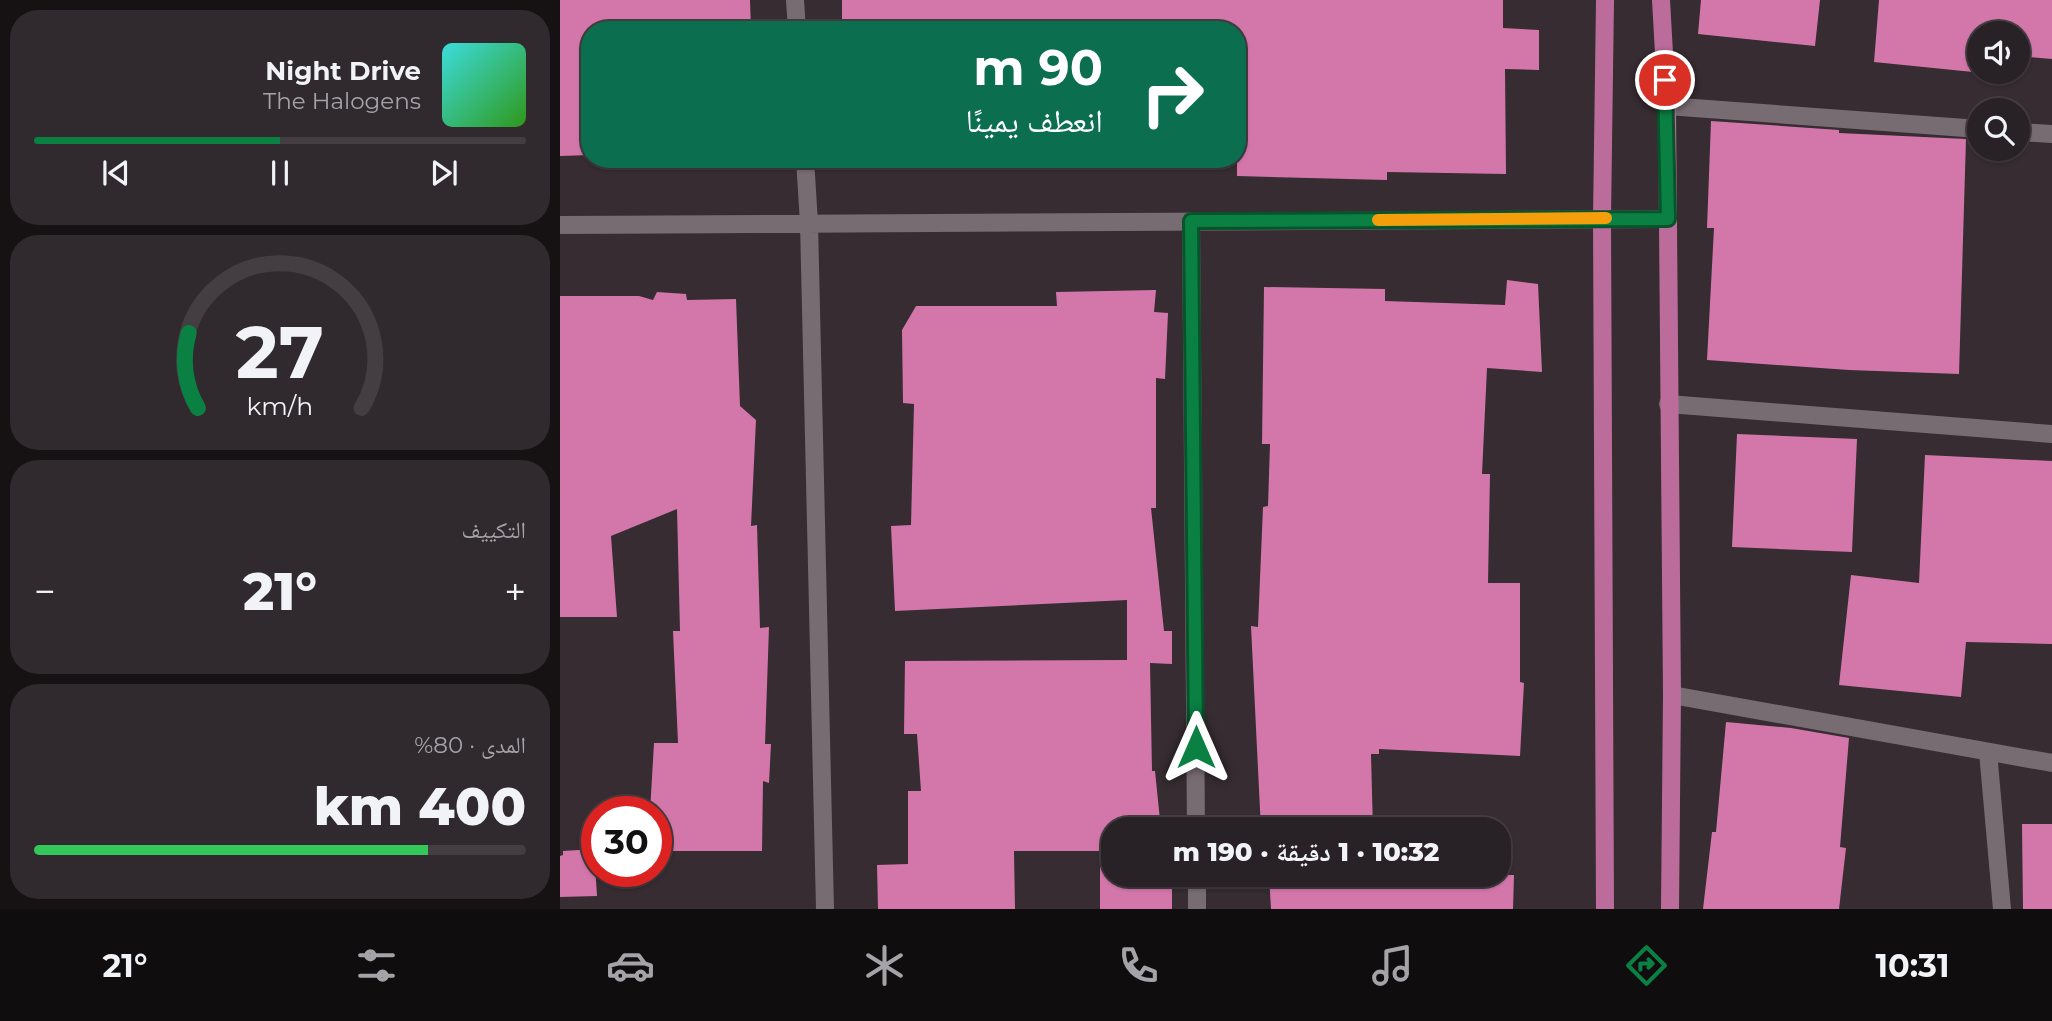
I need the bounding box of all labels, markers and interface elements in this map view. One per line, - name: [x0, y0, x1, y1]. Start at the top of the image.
- map controls: [1967, 21, 2030, 161]
- button: sound: [1967, 21, 2030, 84]
- text: 90 m: [973, 38, 1103, 97]
- icon: right: [1127, 49, 1218, 140]
- pin: [1635, 50, 1695, 110]
- text: Night Drive: [265, 55, 421, 87]
- icon: arrive: [1646, 61, 1684, 99]
- text: The Halogens: [263, 87, 421, 115]
- button: search: [1967, 98, 2030, 161]
- text: انعطف يمينًا: [966, 101, 1103, 140]
- icon: previous: [97, 154, 135, 192]
- icon: pause: [261, 154, 299, 192]
- icon: next: [425, 154, 463, 192]
- text: 27: [236, 309, 324, 397]
- text: km/h: [247, 391, 313, 421]
- text: التكييف: [461, 516, 526, 544]
- text: 21°: [243, 560, 317, 623]
- text: −: [34, 568, 56, 615]
- text: +: [504, 568, 526, 615]
- position arrow: [1159, 710, 1233, 784]
- text: المدى · 80%: [414, 731, 526, 759]
- text: 400 km: [314, 775, 526, 838]
- speed limit sign: 30: [581, 796, 672, 887]
- text: 10:32 · 1 دقيقة · 190 m: [1173, 836, 1439, 868]
- icon: filters: [352, 941, 401, 990]
- icon: car: [606, 941, 655, 990]
- icon: climate: [860, 941, 909, 990]
- icon: phone: [1114, 941, 1163, 990]
- icon: music: [1368, 941, 1417, 990]
- icon: directions: [1622, 941, 1671, 990]
- text: 21°: [102, 946, 147, 985]
- text: 10:31: [1875, 946, 1950, 985]

